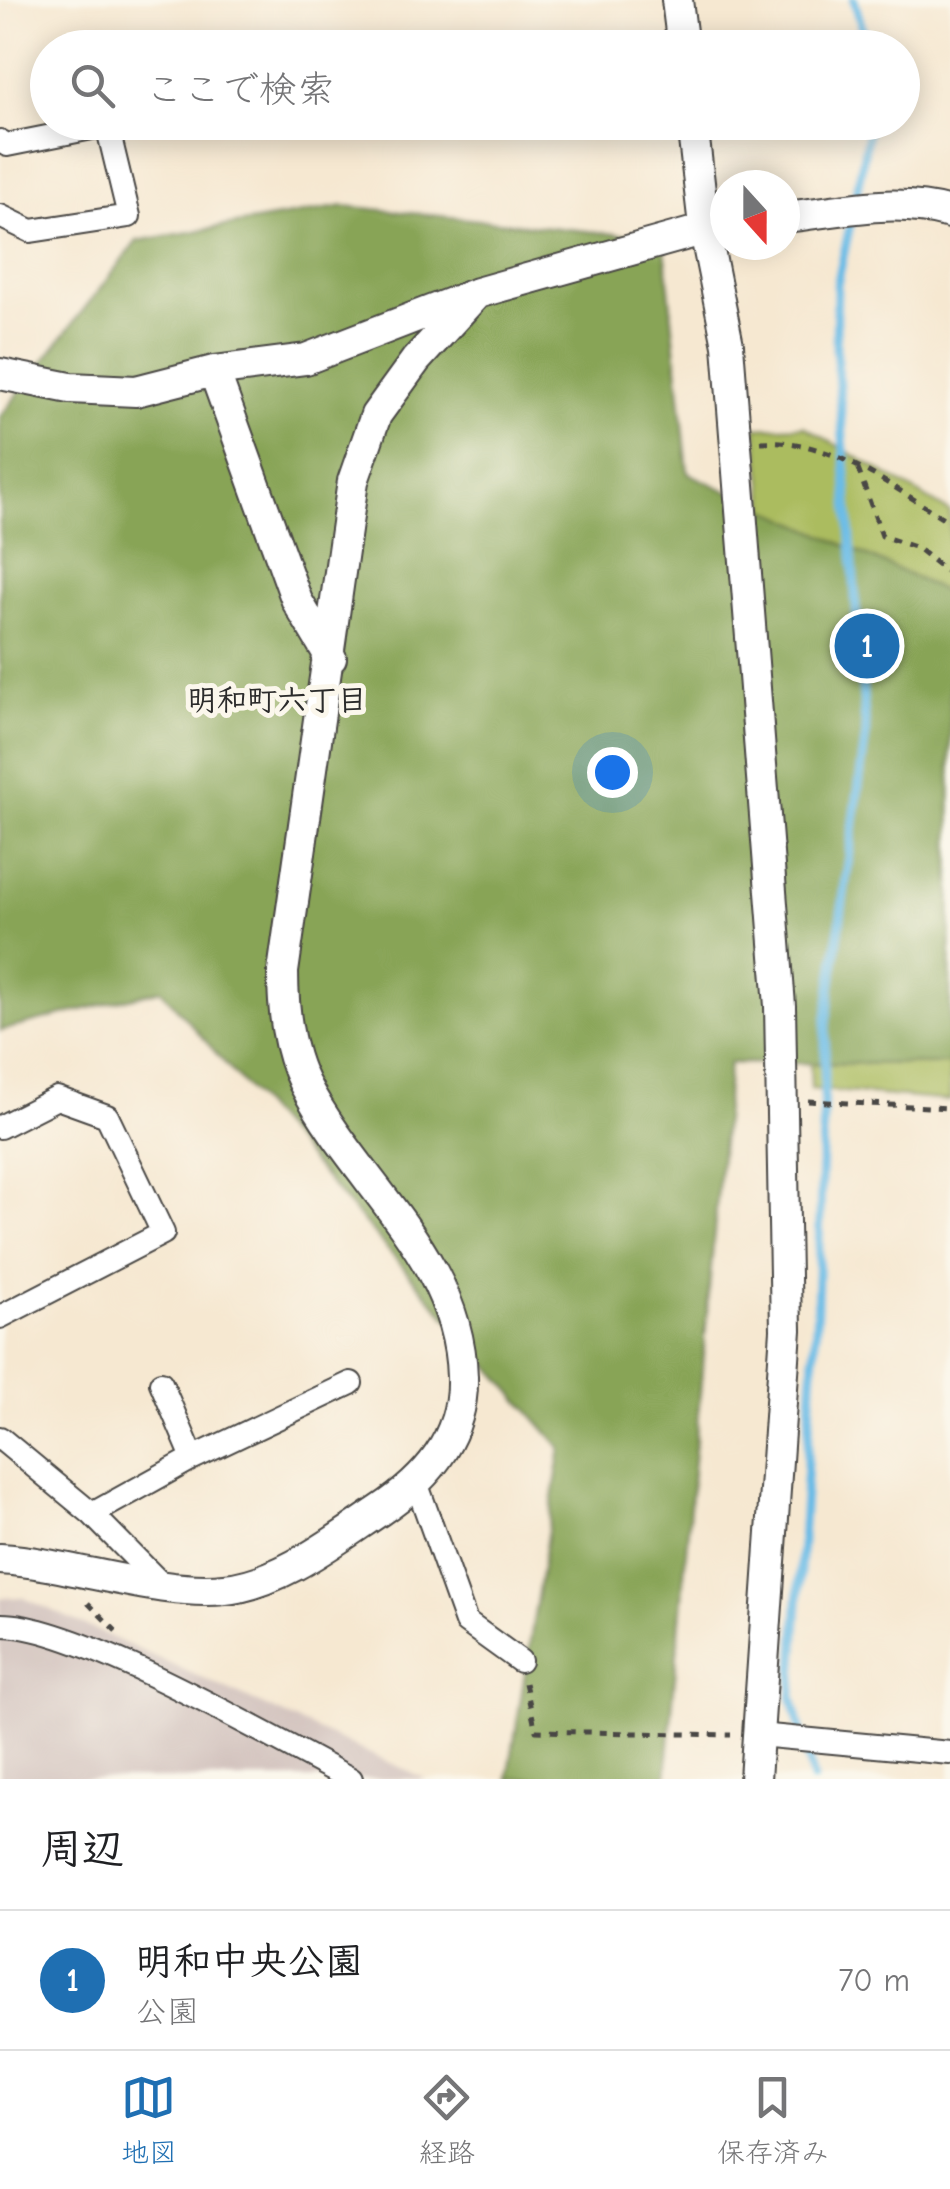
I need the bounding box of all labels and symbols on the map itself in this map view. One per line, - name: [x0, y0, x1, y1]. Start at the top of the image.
- north arrow: [710, 170, 800, 260]
- pin: 1: [834, 608, 900, 684]
- district label: 明和町六丁目: [187, 683, 367, 718]
- your location: [587, 747, 638, 798]

